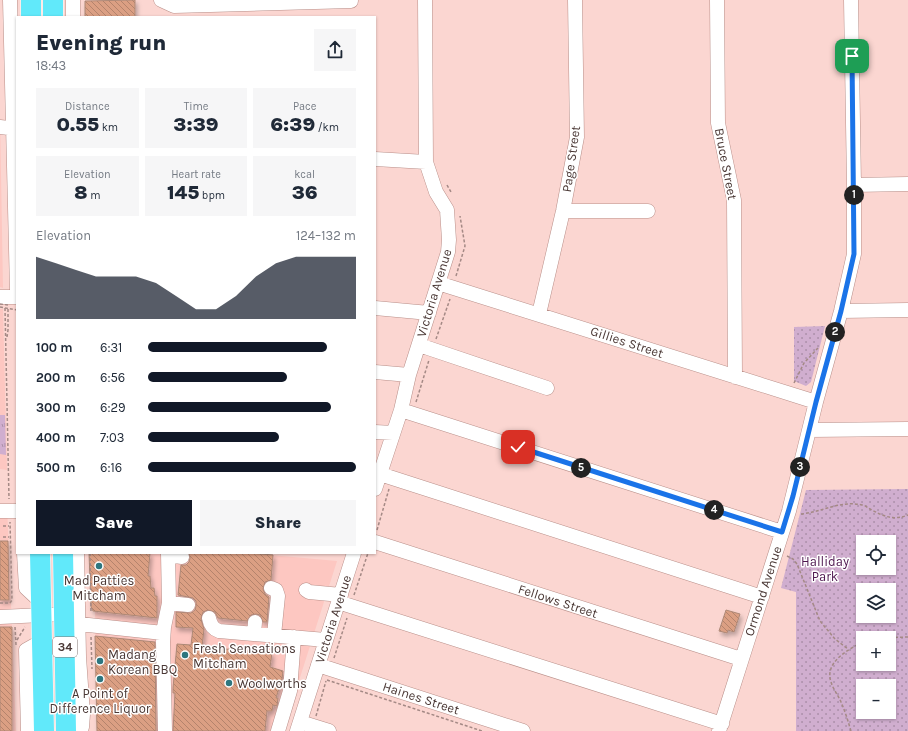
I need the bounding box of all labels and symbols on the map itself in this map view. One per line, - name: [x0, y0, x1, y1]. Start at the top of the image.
- pin: [835, 39, 869, 73]
- street label: Page Street: [559, 125, 583, 193]
- street label: Bruce Street: [712, 127, 740, 201]
- pin: 1: [844, 185, 864, 205]
- street label: Victoria Avenue: [413, 247, 455, 339]
- pin: 2: [825, 322, 845, 342]
- street label: Gillies Street: [589, 323, 665, 361]
- pin: [501, 430, 535, 464]
- pin: 3: [790, 457, 810, 477]
- pin: 5: [571, 458, 591, 478]
- pin: 4: [704, 500, 724, 520]
- street label: Ormond Avenue: [741, 544, 785, 638]
- park label: Halliday Park: [801, 554, 849, 584]
- marker: Mad Patties Mitcham: [94, 561, 104, 571]
- place label: Mad Patties Mitcham: [64, 573, 134, 603]
- street label: Victoria Avenue: [312, 573, 354, 665]
- street label: Fellows Street: [516, 581, 600, 621]
- road number: 34: [53, 637, 77, 657]
- place label: Fresh Sensations Mitcham: [193, 641, 296, 671]
- place label: Madang Korean BBQ: [108, 647, 177, 677]
- marker: Fresh Sensations Mitcham: [180, 650, 190, 660]
- marker: Madang Korean BBQ: [95, 656, 105, 666]
- marker: A Point of Difference Liquor: [95, 674, 105, 684]
- place label: Woolworths: [237, 676, 307, 691]
- marker: Woolworths: [224, 678, 234, 688]
- street label: Haines Street: [381, 679, 461, 718]
- place label: A Point of Difference Liquor: [50, 686, 151, 717]

